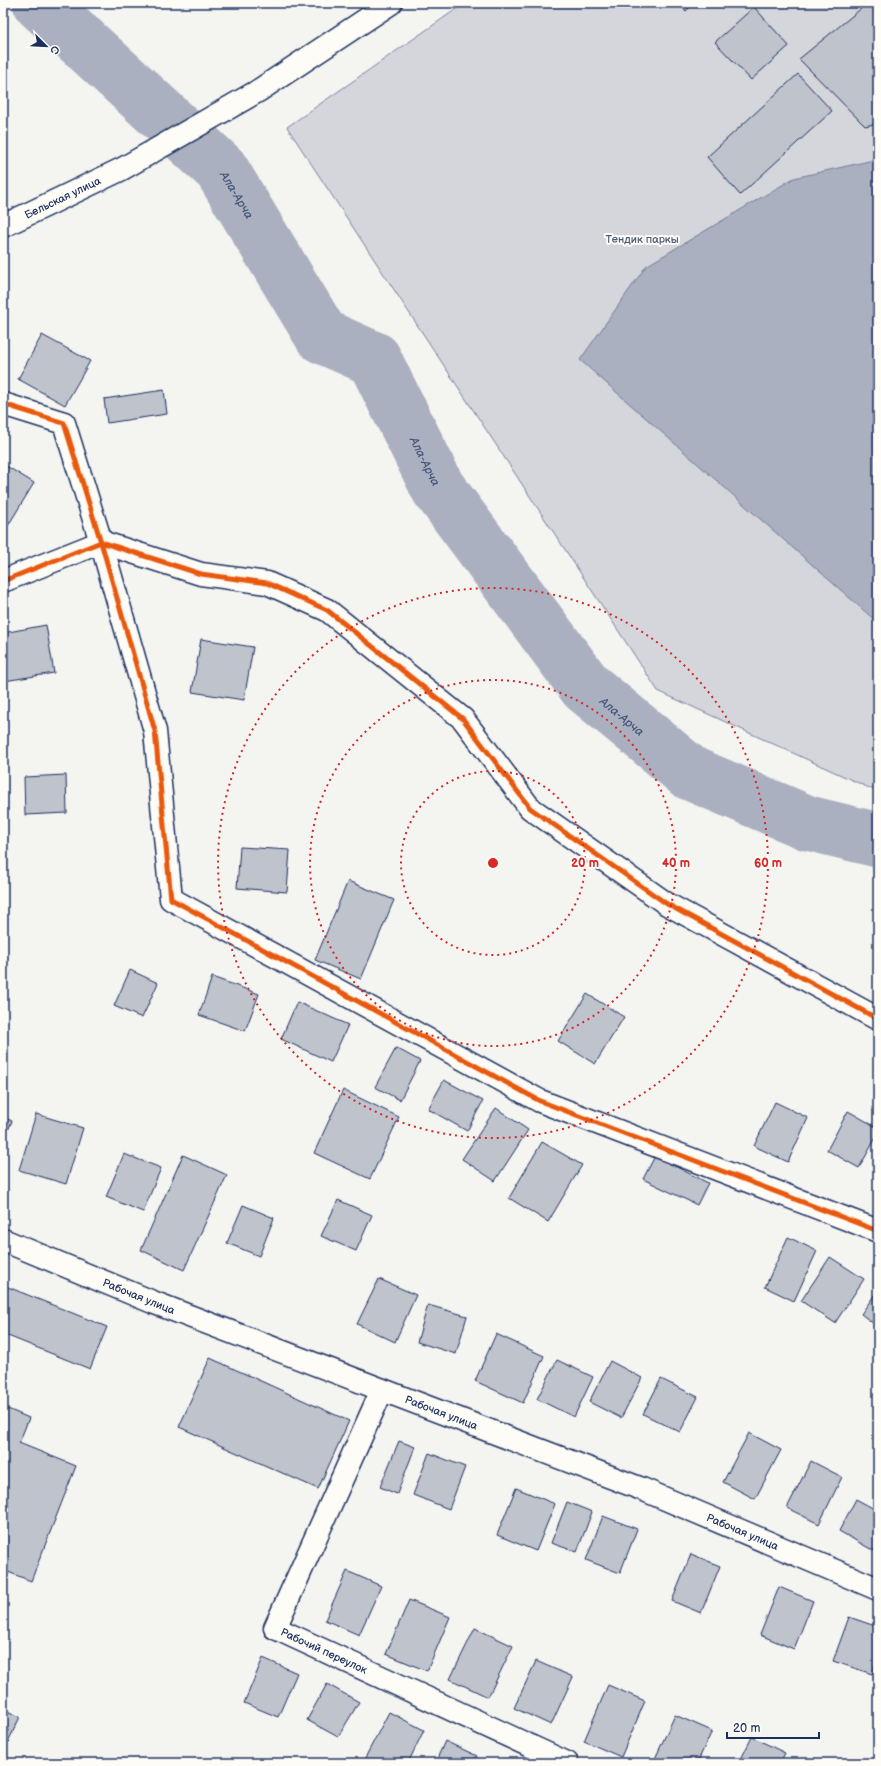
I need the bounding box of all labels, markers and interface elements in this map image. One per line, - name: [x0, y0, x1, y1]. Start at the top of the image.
- north arrow: [26, 26, 66, 66]
- text: С: [47, 44, 62, 56]
- water label: Ала-Арча: [216, 168, 256, 222]
- street label: Бельская улица: [23, 174, 103, 222]
- park label: Тендик паркы: [605, 233, 679, 246]
- water label: Ала-Арча: [405, 434, 443, 489]
- water label: Ала-Арча: [595, 694, 647, 740]
- centre of rings: [486, 856, 500, 870]
- text: 20 m: [571, 856, 599, 871]
- text: 40 m: [662, 856, 690, 871]
- text: 60 m: [754, 856, 782, 871]
- street label: Рабочая улица: [101, 1276, 177, 1317]
- street label: Рабочая улица: [403, 1393, 480, 1433]
- street label: Рабочая улица: [704, 1511, 781, 1553]
- street label: Рабочий переулок: [278, 1625, 369, 1677]
- scale bar: [727, 1714, 819, 1740]
- text: 20 m: [733, 1721, 760, 1736]

